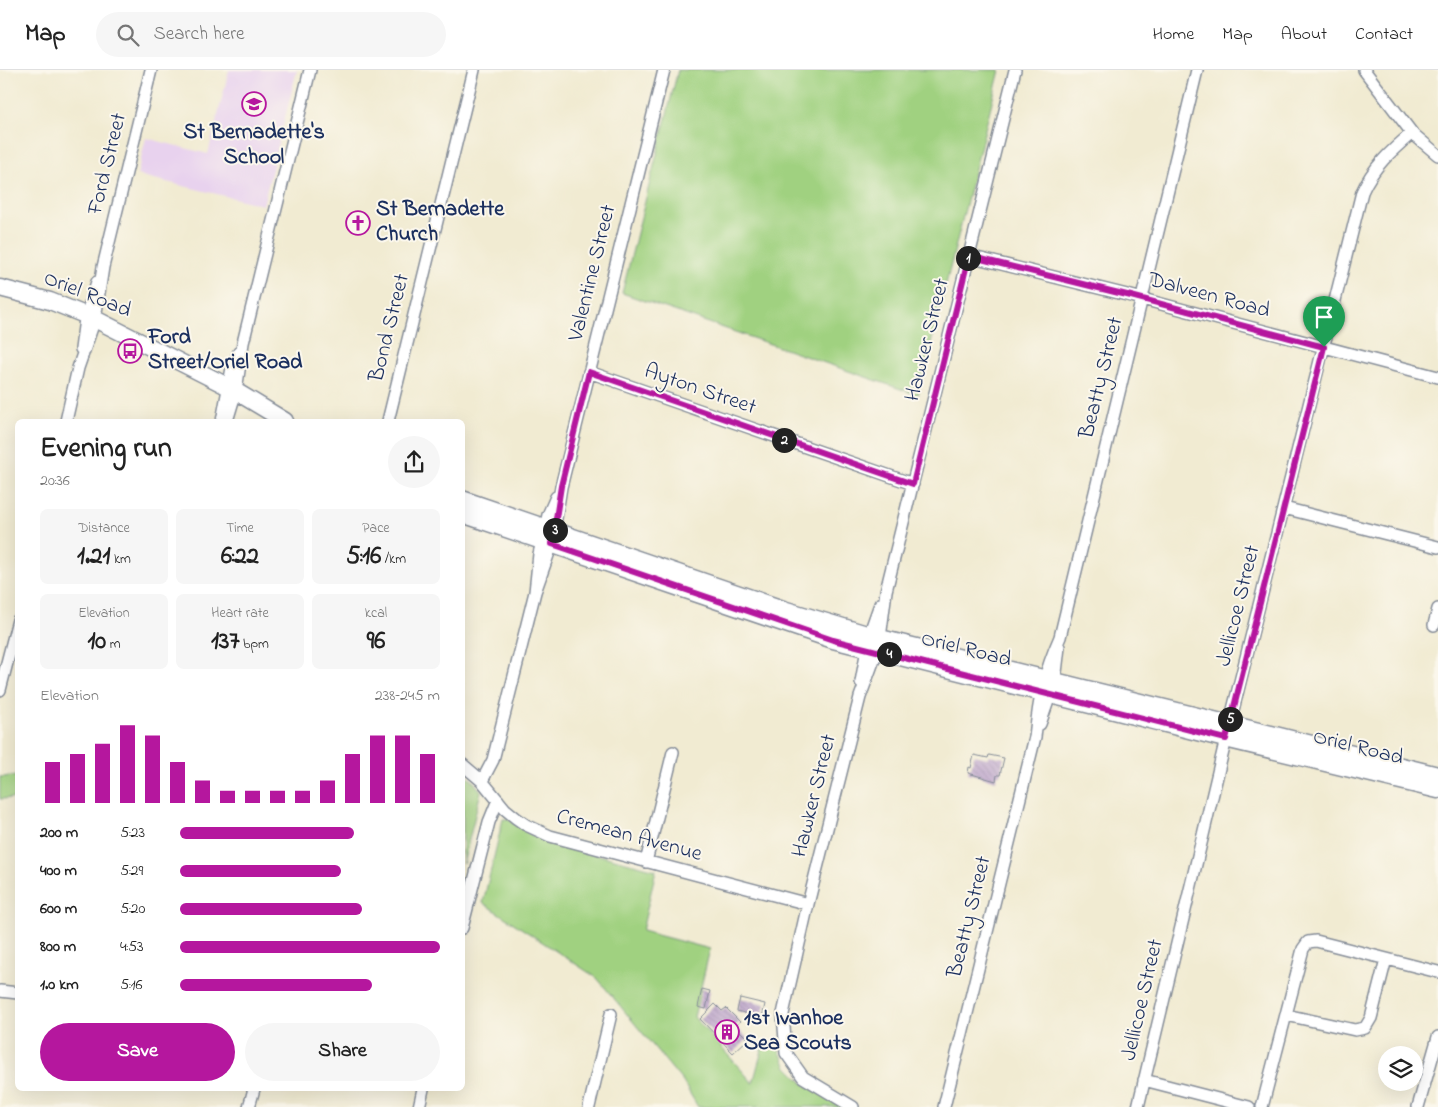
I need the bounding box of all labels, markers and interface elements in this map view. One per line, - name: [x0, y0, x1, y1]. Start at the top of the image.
- search box: [96, 12, 446, 57]
- text: Map: [25, 17, 66, 52]
- icon: search: [114, 21, 142, 49]
- text: Search here: [154, 21, 245, 48]
- text: Home: [1153, 22, 1194, 48]
- text: Map: [1222, 22, 1253, 48]
- text: About: [1281, 22, 1327, 48]
- text: Contact: [1355, 22, 1413, 48]
- school or university icon: St Bernadette's School: [241, 91, 267, 117]
- street label: Ford Street: [80, 109, 136, 219]
- place label: St Bernadette's School: [183, 117, 325, 174]
- place label: St Bernadette Church: [376, 194, 505, 251]
- street label: Valentine Street: [560, 201, 626, 346]
- church icon: St Bernadette Church: [345, 210, 371, 236]
- pin: 1: [956, 246, 980, 270]
- text: 1: [966, 248, 971, 269]
- street label: Oriel Road: [38, 263, 136, 327]
- street label: Dalveen Road: [1144, 264, 1273, 328]
- street label: Bond Street: [361, 270, 419, 386]
- street label: Hawker Street: [897, 274, 959, 405]
- pin: [1303, 296, 1345, 347]
- icon: arrive: [1310, 303, 1338, 331]
- street label: Beatty Street: [1071, 313, 1134, 443]
- place label: Ford Street/Oriel Road: [147, 322, 303, 379]
- bus stop icon: Ford Street/Oriel Road: [117, 338, 143, 364]
- street label: Ayton Street: [639, 356, 761, 425]
- pin: 2: [772, 428, 796, 452]
- text: Evening run: [40, 429, 172, 470]
- text: 2: [781, 430, 788, 451]
- button: share: [388, 436, 440, 488]
- text: 20:36: [40, 469, 70, 493]
- text: Distance: [78, 518, 130, 539]
- text: Time: [226, 518, 254, 539]
- text: Pace: [362, 518, 390, 539]
- pin: 3: [542, 518, 568, 542]
- text: 3: [553, 520, 558, 541]
- text: 1.21: [77, 539, 110, 575]
- text: 6:22: [221, 539, 259, 575]
- text: 5:16: [346, 539, 381, 575]
- street label: Jellicoe Street: [1208, 541, 1270, 670]
- text: km: [110, 549, 131, 570]
- text: /km: [381, 549, 406, 570]
- text: Elevation: [78, 603, 130, 624]
- text: Heart rate: [211, 603, 269, 624]
- text: kcal: [365, 603, 387, 624]
- street label: Oriel Road: [917, 623, 1015, 677]
- text: 10: [87, 624, 106, 660]
- text: 137: [211, 624, 240, 660]
- text: 96: [367, 624, 385, 660]
- text: m: [106, 634, 121, 655]
- text: bpm: [240, 634, 269, 655]
- pin: 4: [876, 642, 902, 666]
- text: 4: [887, 644, 892, 665]
- text: Elevation: [40, 684, 99, 708]
- text: 238–245 m: [375, 684, 440, 708]
- pin: 5: [1218, 706, 1242, 732]
- text: 5: [1226, 709, 1235, 730]
- street label: Oriel Road: [1309, 721, 1407, 775]
- street label: Hawker Street: [784, 730, 846, 861]
- street label: Cremean Avenue: [553, 801, 706, 871]
- text: 200 m: [40, 821, 78, 845]
- text: 5:23: [120, 821, 145, 845]
- street label: Beatty Street: [939, 852, 1002, 982]
- text: 400 m: [40, 859, 77, 883]
- text: 5:29: [120, 859, 143, 883]
- text: 600 m: [40, 897, 77, 921]
- text: 5:20: [120, 897, 145, 921]
- text: 800 m: [40, 935, 76, 959]
- text: 4:53: [120, 935, 144, 959]
- street label: Jellicoe Street: [1113, 935, 1173, 1064]
- text: 1.0 km: [40, 973, 79, 997]
- text: 5:16: [120, 973, 143, 997]
- place label: 1st Ivanhoe Sea Scouts: [744, 1003, 852, 1060]
- building icon: 1st Ivanhoe Sea Scouts: [714, 1019, 740, 1045]
- button: Save: [40, 1023, 235, 1081]
- button: Share: [245, 1023, 440, 1081]
- map controls: [1378, 1046, 1423, 1091]
- button: layers: [1378, 1046, 1423, 1091]

